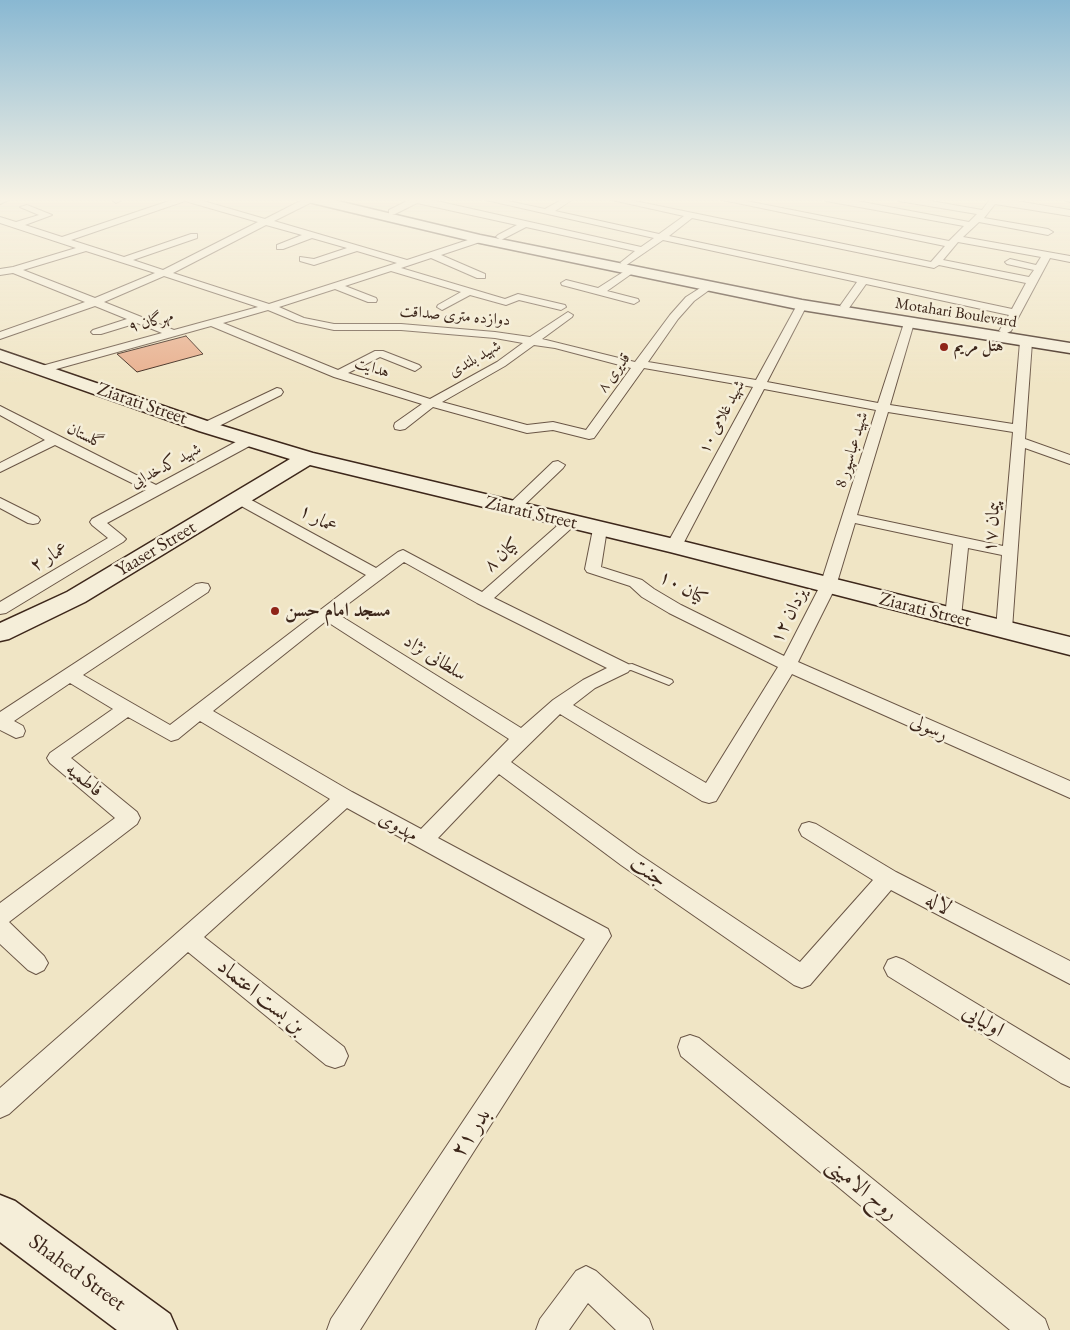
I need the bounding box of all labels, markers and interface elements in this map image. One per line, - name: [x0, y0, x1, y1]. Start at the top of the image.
- street label: Motahari Boulevard: [894, 294, 1018, 332]
- street label: دوازده متری صداقت: [399, 302, 511, 330]
- street label: مهرگان ۹: [126, 307, 176, 337]
- street label: شهید بلندی: [445, 336, 505, 382]
- place label: هتل مریم: [954, 337, 1003, 357]
- marker: هتل مریم: [938, 341, 950, 353]
- street label: قدیری ۸: [593, 349, 635, 397]
- street label: هدایت: [352, 354, 392, 382]
- street label: شهید غلامی ۱۰: [695, 377, 749, 457]
- street label: Ziarati Street: [94, 378, 190, 430]
- street label: شهید عباسپور 8: [831, 410, 873, 490]
- street label: گلستان: [64, 419, 106, 453]
- street label: شهید کدخدایی: [127, 439, 205, 493]
- street label: Ziarati Street: [483, 491, 579, 535]
- street label: عمار ۱: [295, 499, 341, 539]
- street label: پیمان ۱۷: [978, 501, 1006, 553]
- street label: Yaaser Street: [112, 516, 200, 582]
- street label: کیان ۸: [479, 533, 525, 577]
- street label: عمار ۲: [26, 537, 72, 577]
- street label: کیان ۱۰: [655, 565, 711, 611]
- street label: یزدان ۱۲: [766, 585, 812, 647]
- street label: Ziarati Street: [877, 588, 973, 632]
- place label: مسجد امام حسن: [285, 600, 391, 622]
- marker: مسجد امام حسن: [269, 605, 281, 617]
- street label: سلطانی نژاد: [399, 630, 471, 686]
- street label: رسولی: [907, 710, 951, 746]
- street label: فاطمیه: [61, 758, 107, 802]
- street label: مهدوی: [375, 807, 421, 847]
- street label: جنت: [624, 850, 672, 894]
- street label: لاله: [920, 886, 956, 922]
- street label: بن بست اعتماد: [211, 953, 311, 1041]
- street label: اولیایی: [957, 998, 1009, 1044]
- street label: بدر ۲۱: [445, 1103, 497, 1163]
- street label: روح الامینی: [821, 1152, 903, 1226]
- street label: Shahed Street: [23, 1229, 131, 1317]

